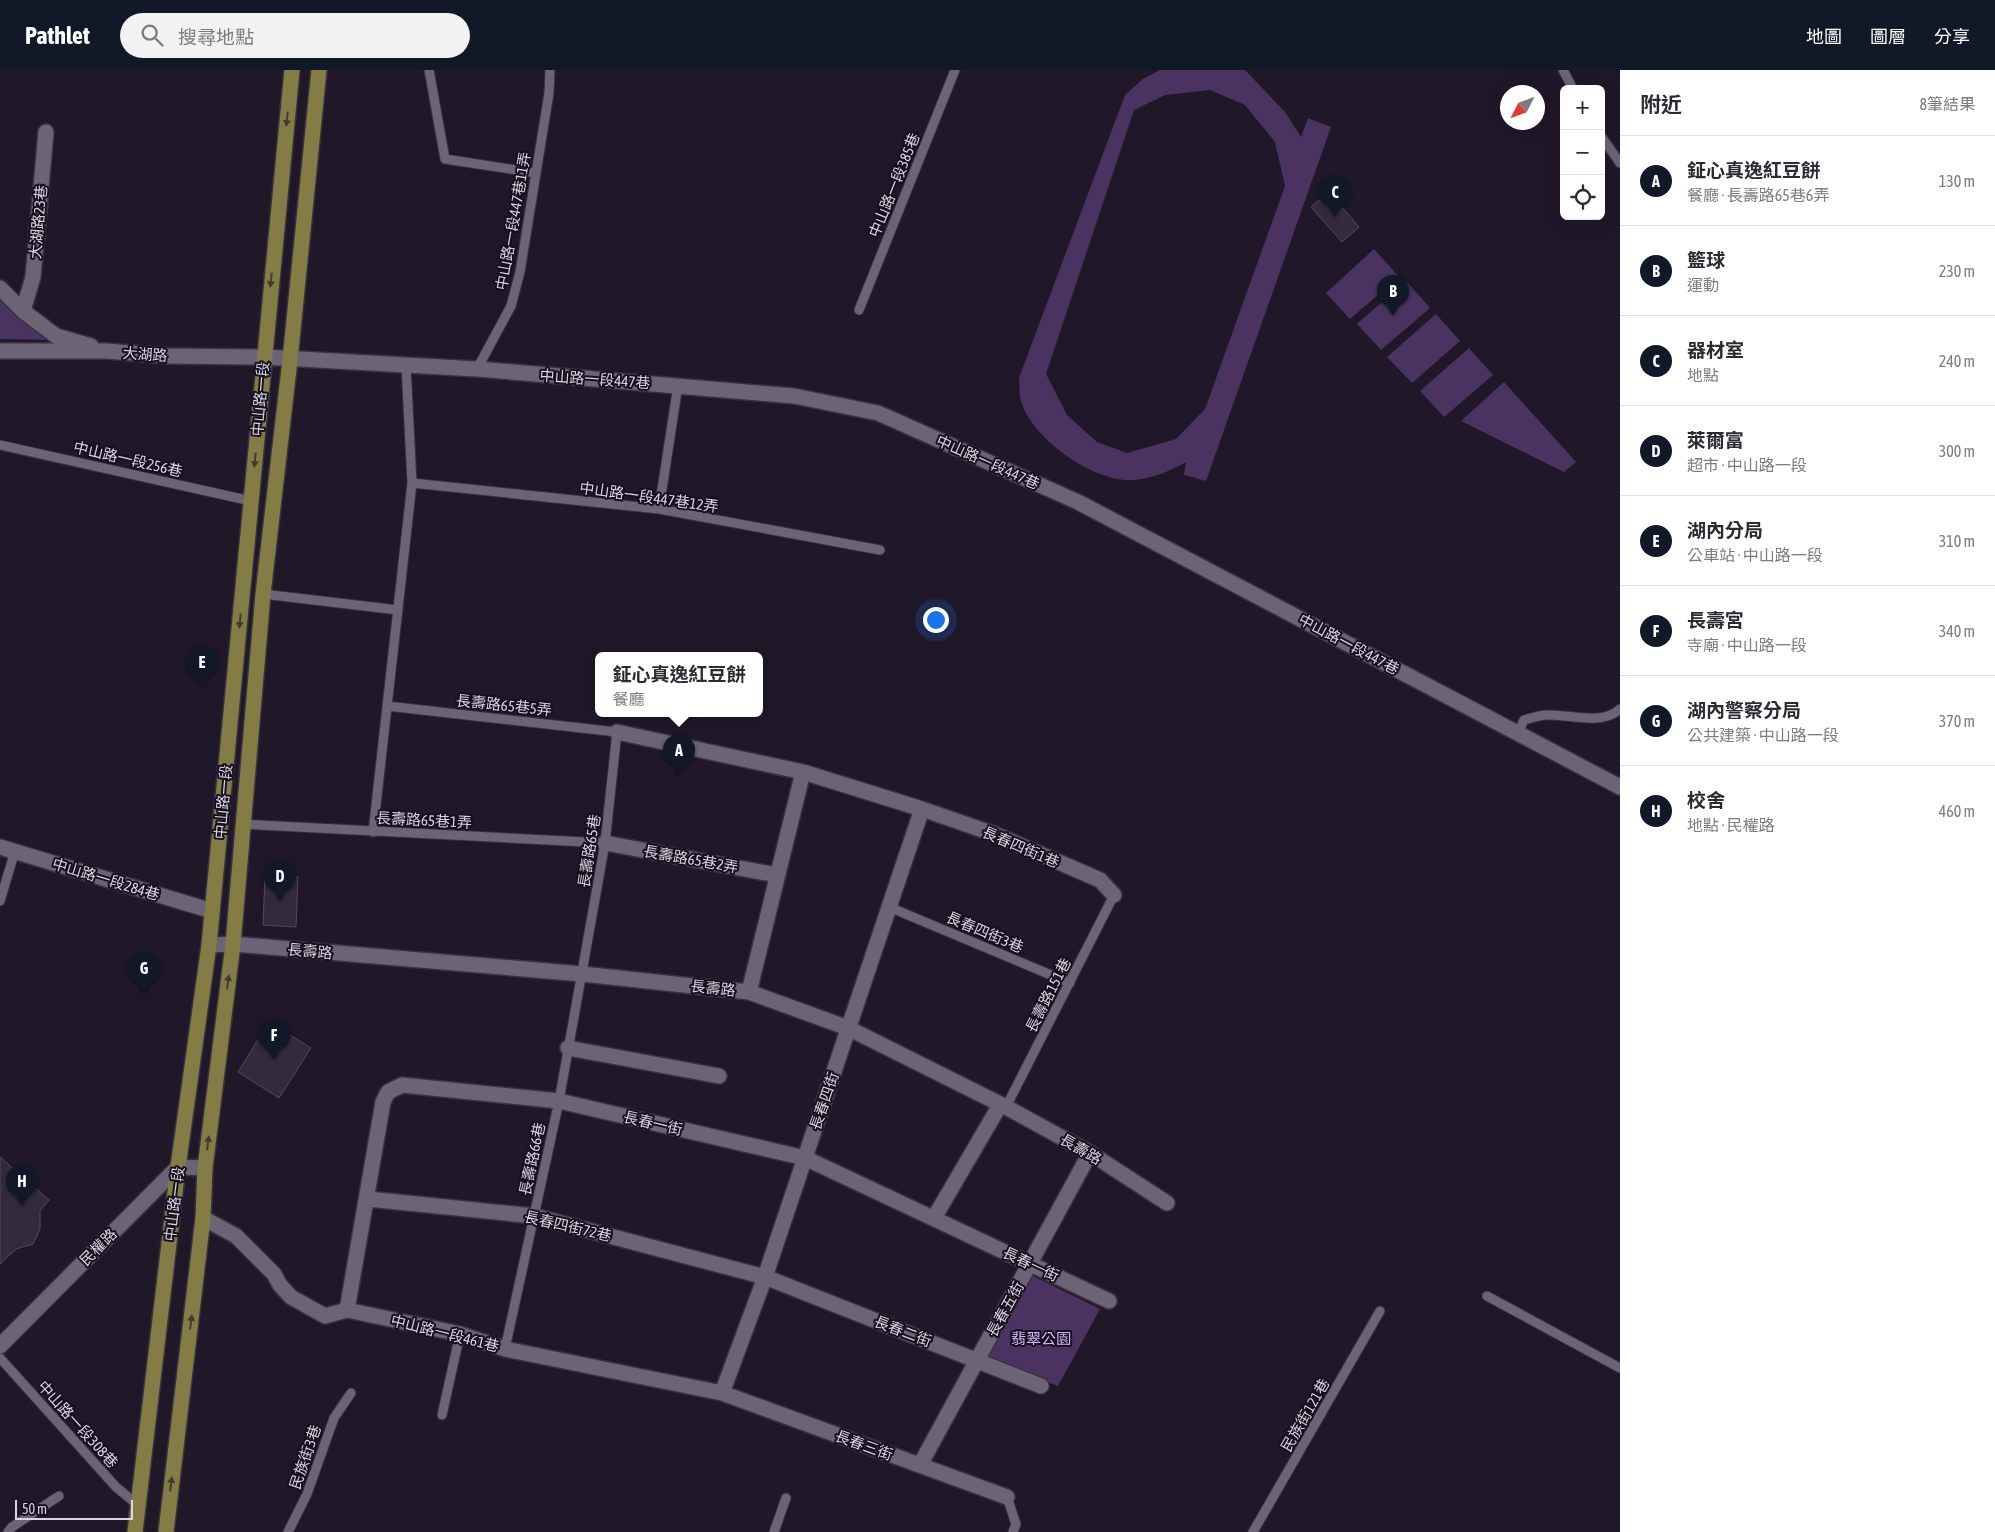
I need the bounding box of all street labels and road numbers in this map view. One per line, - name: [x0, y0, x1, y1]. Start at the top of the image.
- street label: 中山路一段385巷: [865, 130, 923, 240]
- street label: 中山路一段447巷11弄: [492, 150, 534, 292]
- street label: 大湖路23巷: [26, 184, 50, 260]
- street label: 大湖路: [122, 344, 168, 364]
- street label: 中山路一段: [248, 361, 272, 437]
- street label: 中山路一段447巷: [539, 367, 651, 391]
- street label: 中山路一段447巷: [934, 432, 1042, 492]
- street label: 中山路一段256巷: [72, 438, 184, 480]
- street label: 中山路一段447巷12弄: [578, 479, 720, 515]
- street label: 中山路一段447巷: [1296, 610, 1402, 678]
- street label: 長壽路65巷5弄: [455, 692, 553, 718]
- street label: 中山路一段: [211, 764, 235, 840]
- street label: 長壽路65巷1弄: [376, 809, 472, 831]
- street label: 長壽路65巷: [575, 813, 603, 889]
- street label: 長春四街1巷: [980, 823, 1062, 871]
- street label: 長壽路65巷2弄: [642, 842, 740, 876]
- street label: 中山路一段284巷: [50, 855, 162, 903]
- street label: 長春四街3巷: [944, 908, 1026, 956]
- street label: 長壽路: [287, 941, 333, 961]
- street label: 長壽路151巷: [1022, 955, 1074, 1035]
- street label: 長壽路: [690, 977, 736, 999]
- street label: 長春四街: [806, 1070, 842, 1132]
- street label: 長春一街: [622, 1108, 684, 1138]
- street label: 長壽路66巷: [516, 1121, 548, 1197]
- street label: 長壽路: [1057, 1130, 1105, 1168]
- street label: 中山路一段: [161, 1166, 187, 1242]
- street label: 長春四街72巷: [523, 1208, 613, 1244]
- street label: 民權路: [76, 1225, 120, 1269]
- street label: 長春一街: [1000, 1244, 1062, 1284]
- street label: 長春五街: [983, 1279, 1027, 1339]
- street label: 中山路一段461巷: [389, 1311, 501, 1355]
- street label: 長春二街: [872, 1312, 934, 1350]
- street label: 民族街121巷: [1277, 1376, 1333, 1454]
- street label: 中山路一段308巷: [34, 1377, 122, 1471]
- street label: 民族街3巷: [286, 1423, 324, 1491]
- street label: 長春三街: [833, 1427, 895, 1463]

